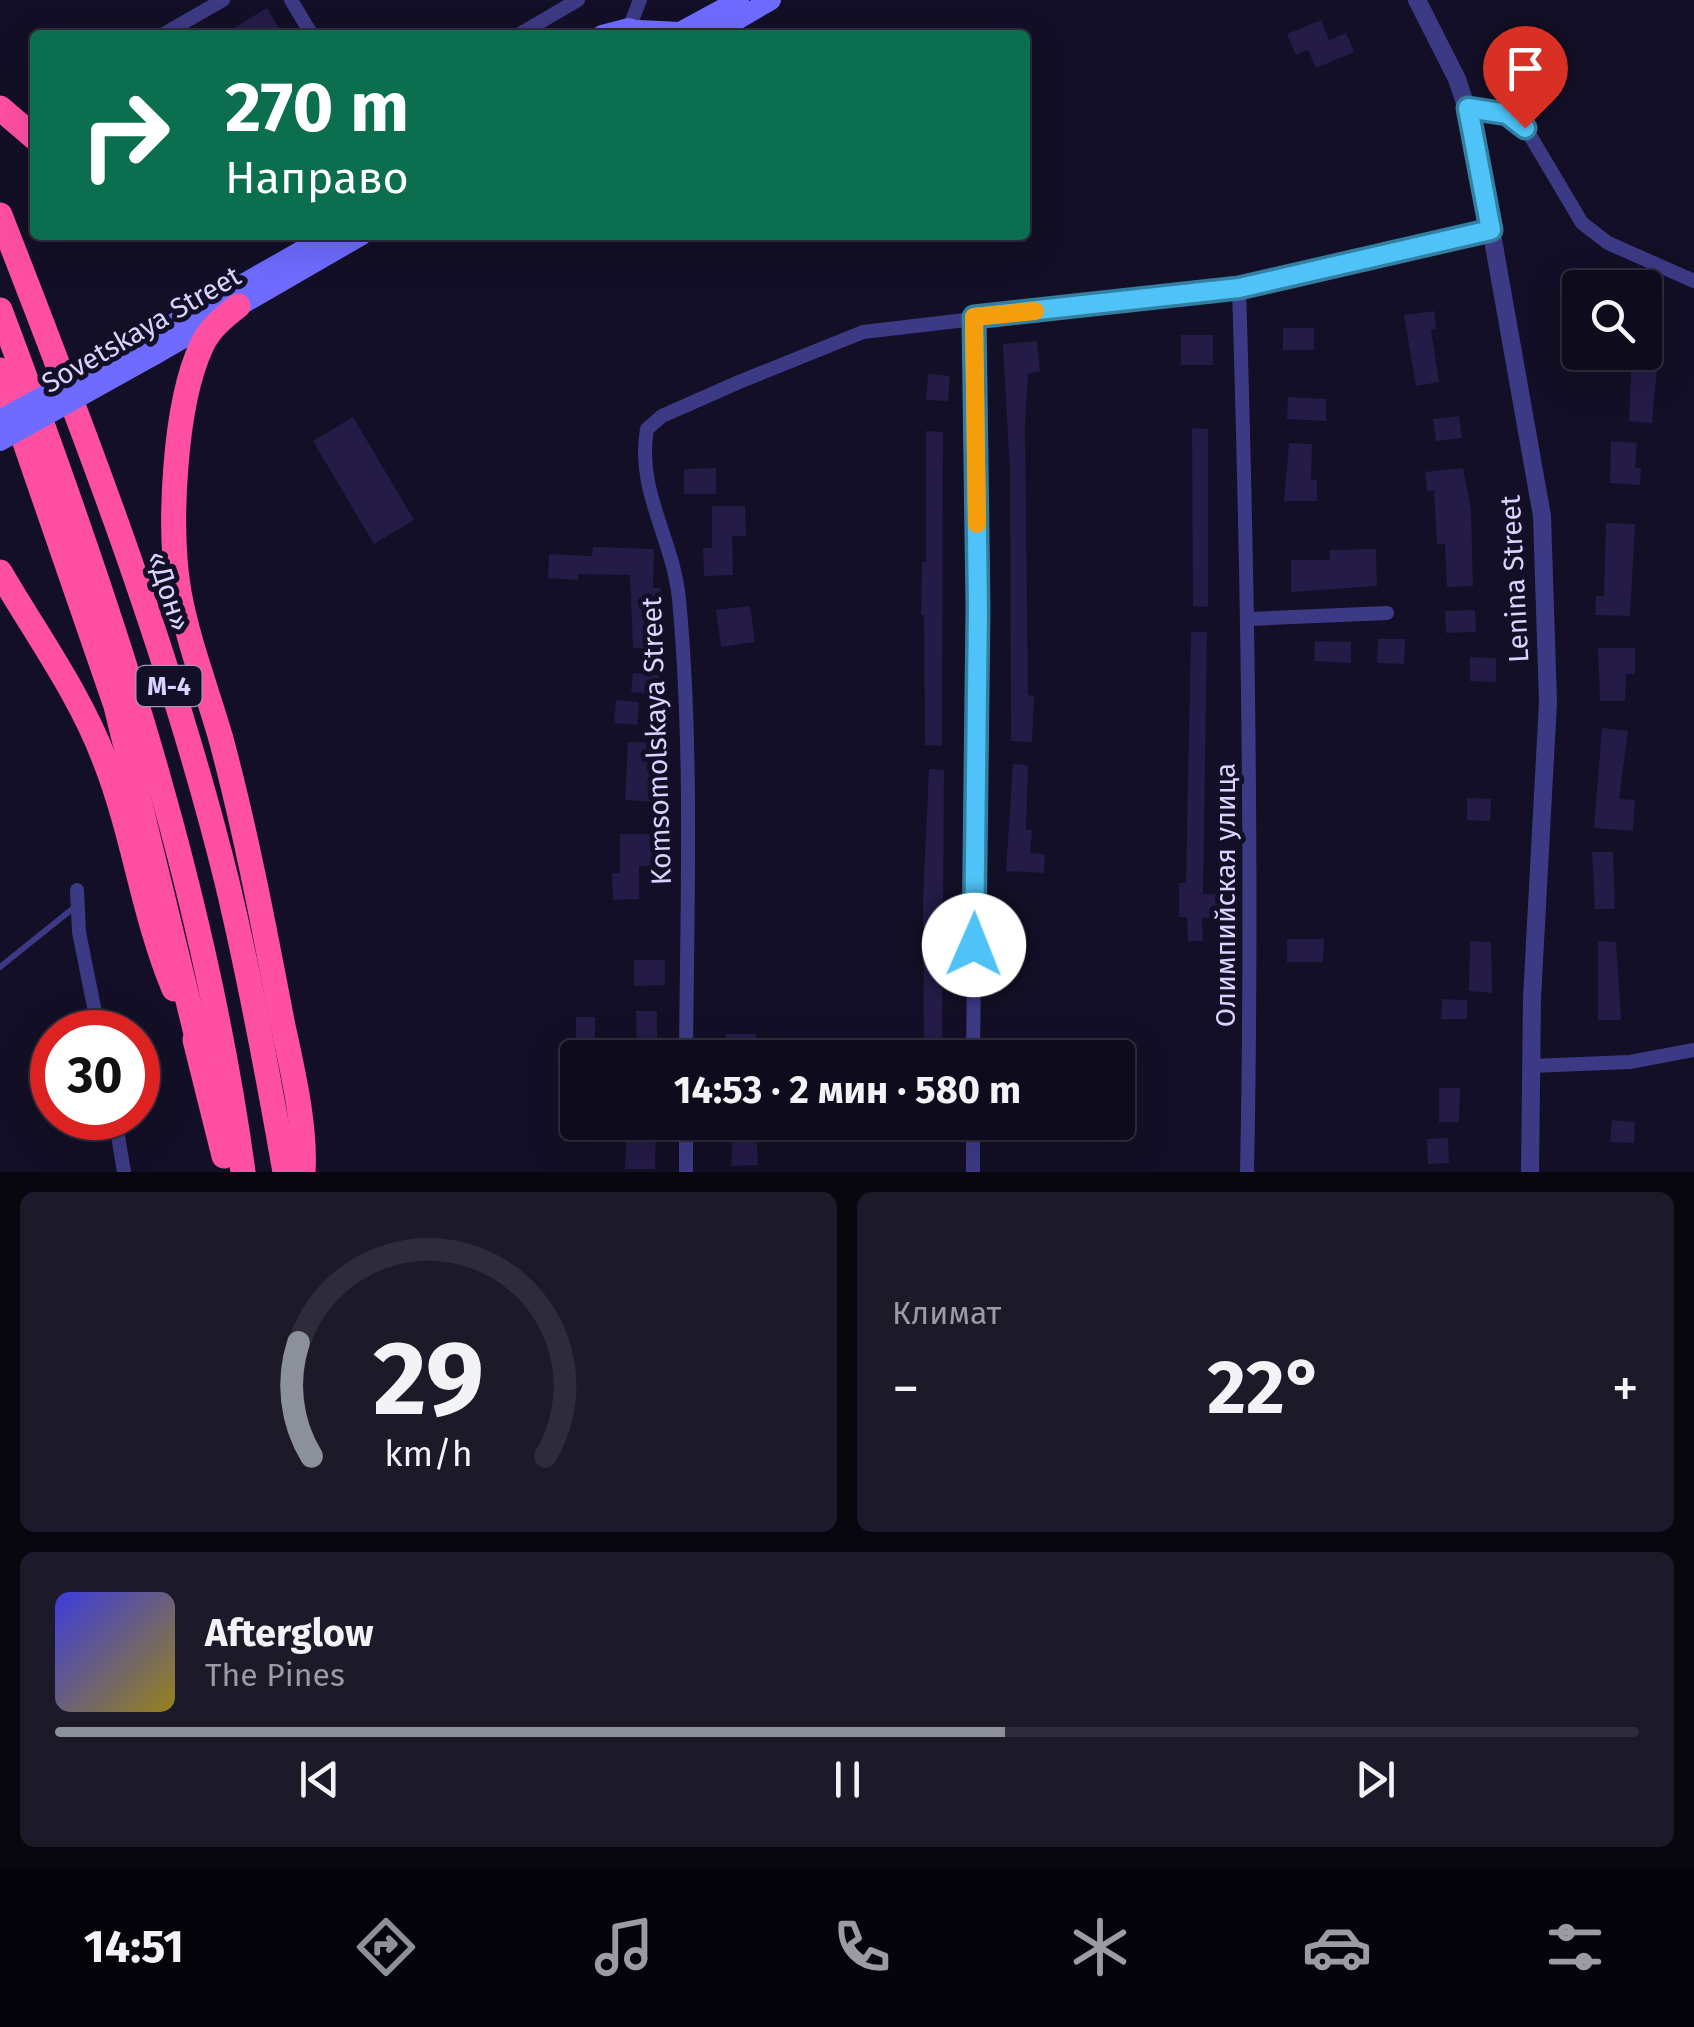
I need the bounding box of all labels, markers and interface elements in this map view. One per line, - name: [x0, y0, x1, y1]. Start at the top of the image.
- pin: [1483, 26, 1568, 129]
- icon: arrive: [1498, 41, 1553, 96]
- text: 270 m: [225, 66, 409, 150]
- icon: right: [60, 70, 190, 200]
- text: Направо: [225, 151, 409, 205]
- street label: Sovetskaya Street: [36, 259, 247, 400]
- map controls: [1562, 270, 1662, 370]
- button: search: [1562, 270, 1662, 370]
- street label: Lenina Street: [1494, 493, 1535, 664]
- street label: «Дон»: [140, 547, 197, 635]
- street label: Komsomolskaya Street: [635, 596, 678, 886]
- road number: М-4: [136, 666, 202, 706]
- street label: Олимпийская улица: [1209, 763, 1242, 1027]
- position arrow: [922, 893, 1026, 997]
- speed limit sign: 30: [30, 1010, 160, 1140]
- text: 14:53 · 2 мин · 580 m: [674, 1067, 1021, 1113]
- text: Климат: [892, 1294, 1001, 1332]
- text: 29: [373, 1317, 484, 1442]
- text: 22°: [1207, 1343, 1324, 1433]
- text: −: [892, 1356, 920, 1422]
- text: +: [1612, 1356, 1639, 1422]
- text: km/h: [384, 1433, 473, 1475]
- text: Afterglow: [205, 1610, 373, 1656]
- text: The Pines: [205, 1656, 345, 1694]
- icon: previous: [292, 1752, 347, 1807]
- icon: pause: [820, 1752, 875, 1807]
- icon: next: [1348, 1752, 1403, 1807]
- icon: directions: [351, 1912, 421, 1982]
- icon: music: [589, 1912, 659, 1982]
- icon: phone: [827, 1912, 897, 1982]
- icon: climate: [1065, 1912, 1135, 1982]
- icon: car: [1302, 1912, 1372, 1982]
- icon: filters: [1540, 1912, 1610, 1982]
- text: 14:51: [84, 1920, 184, 1974]

